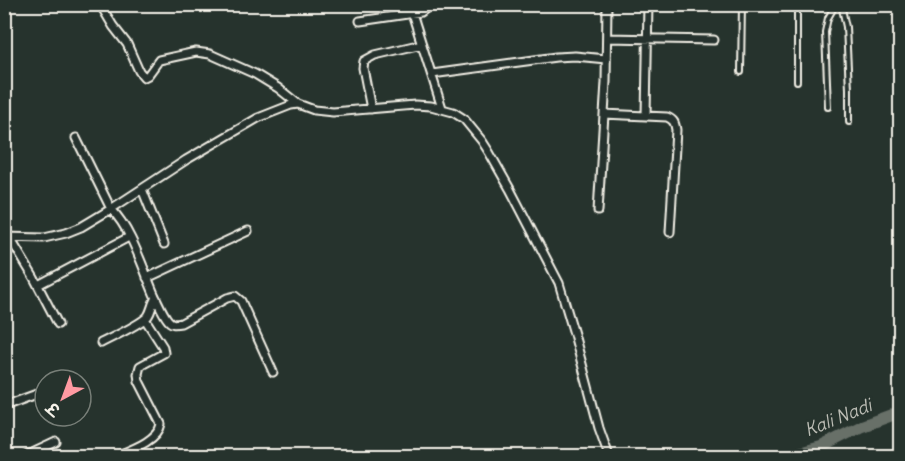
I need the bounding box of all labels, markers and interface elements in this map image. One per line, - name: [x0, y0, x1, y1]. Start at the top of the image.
- north arrow: [33, 368, 93, 428]
- water label: Kali Nadi: [801, 393, 877, 441]
- text: उ: [42, 397, 65, 422]

